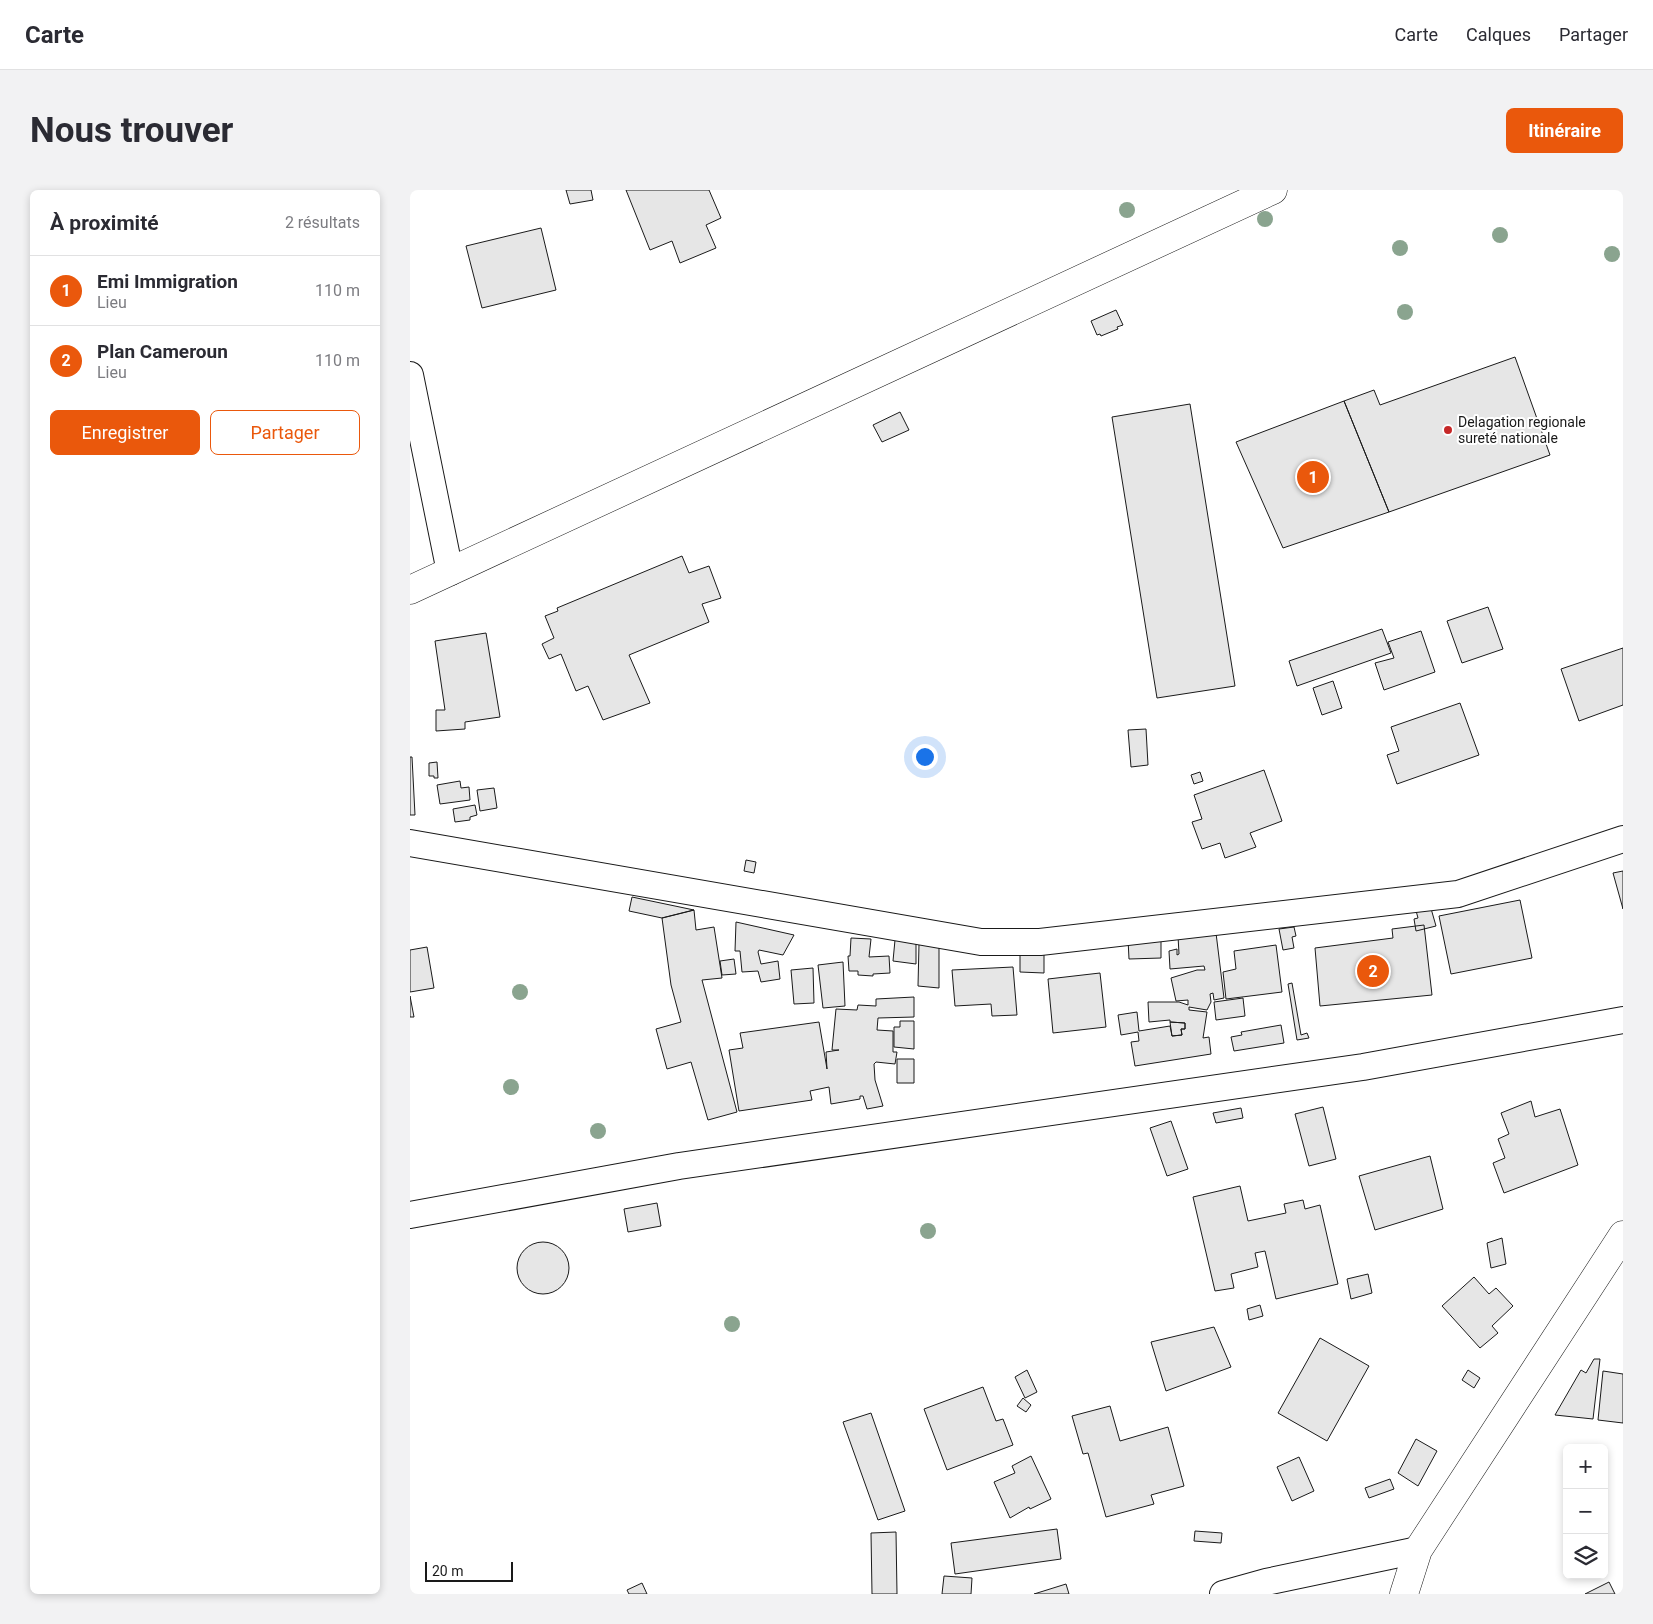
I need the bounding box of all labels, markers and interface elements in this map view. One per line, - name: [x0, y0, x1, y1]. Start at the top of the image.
- text: Carte: [25, 21, 84, 49]
- text: Carte: [1395, 24, 1438, 45]
- text: Calques: [1466, 24, 1531, 45]
- text: Partager: [1559, 24, 1628, 45]
- button: Itinéraire: [1506, 108, 1623, 153]
- text: Nous trouver: [30, 110, 233, 151]
- text: À proximité: [50, 211, 159, 235]
- text: 2 résultats: [285, 213, 360, 232]
- text: Emi Immigration: [97, 270, 238, 293]
- text: 1: [61, 281, 71, 300]
- text: 110 m: [315, 281, 360, 300]
- text: Lieu: [97, 293, 127, 312]
- text: Plan Cameroun: [97, 340, 228, 363]
- text: 2: [61, 351, 71, 370]
- text: 110 m: [315, 351, 360, 370]
- text: Lieu: [97, 363, 127, 382]
- button: Enregistrer: [50, 410, 200, 455]
- button: Partager: [210, 410, 360, 455]
- place label: Delagation regionale sureté nationale: [1458, 414, 1586, 446]
- marker: Delagation regionale sureté nationale: [1442, 424, 1454, 436]
- pin: 1: [1297, 458, 1329, 496]
- your location: [912, 744, 938, 770]
- pin: 2: [1357, 952, 1389, 990]
- map controls: [1563, 1444, 1608, 1579]
- button: +: [1563, 1444, 1608, 1489]
- button: −: [1563, 1489, 1608, 1534]
- button: layers: [1563, 1534, 1608, 1579]
- scale bar: [425, 1559, 512, 1582]
- text: 20 m: [432, 1563, 464, 1579]

